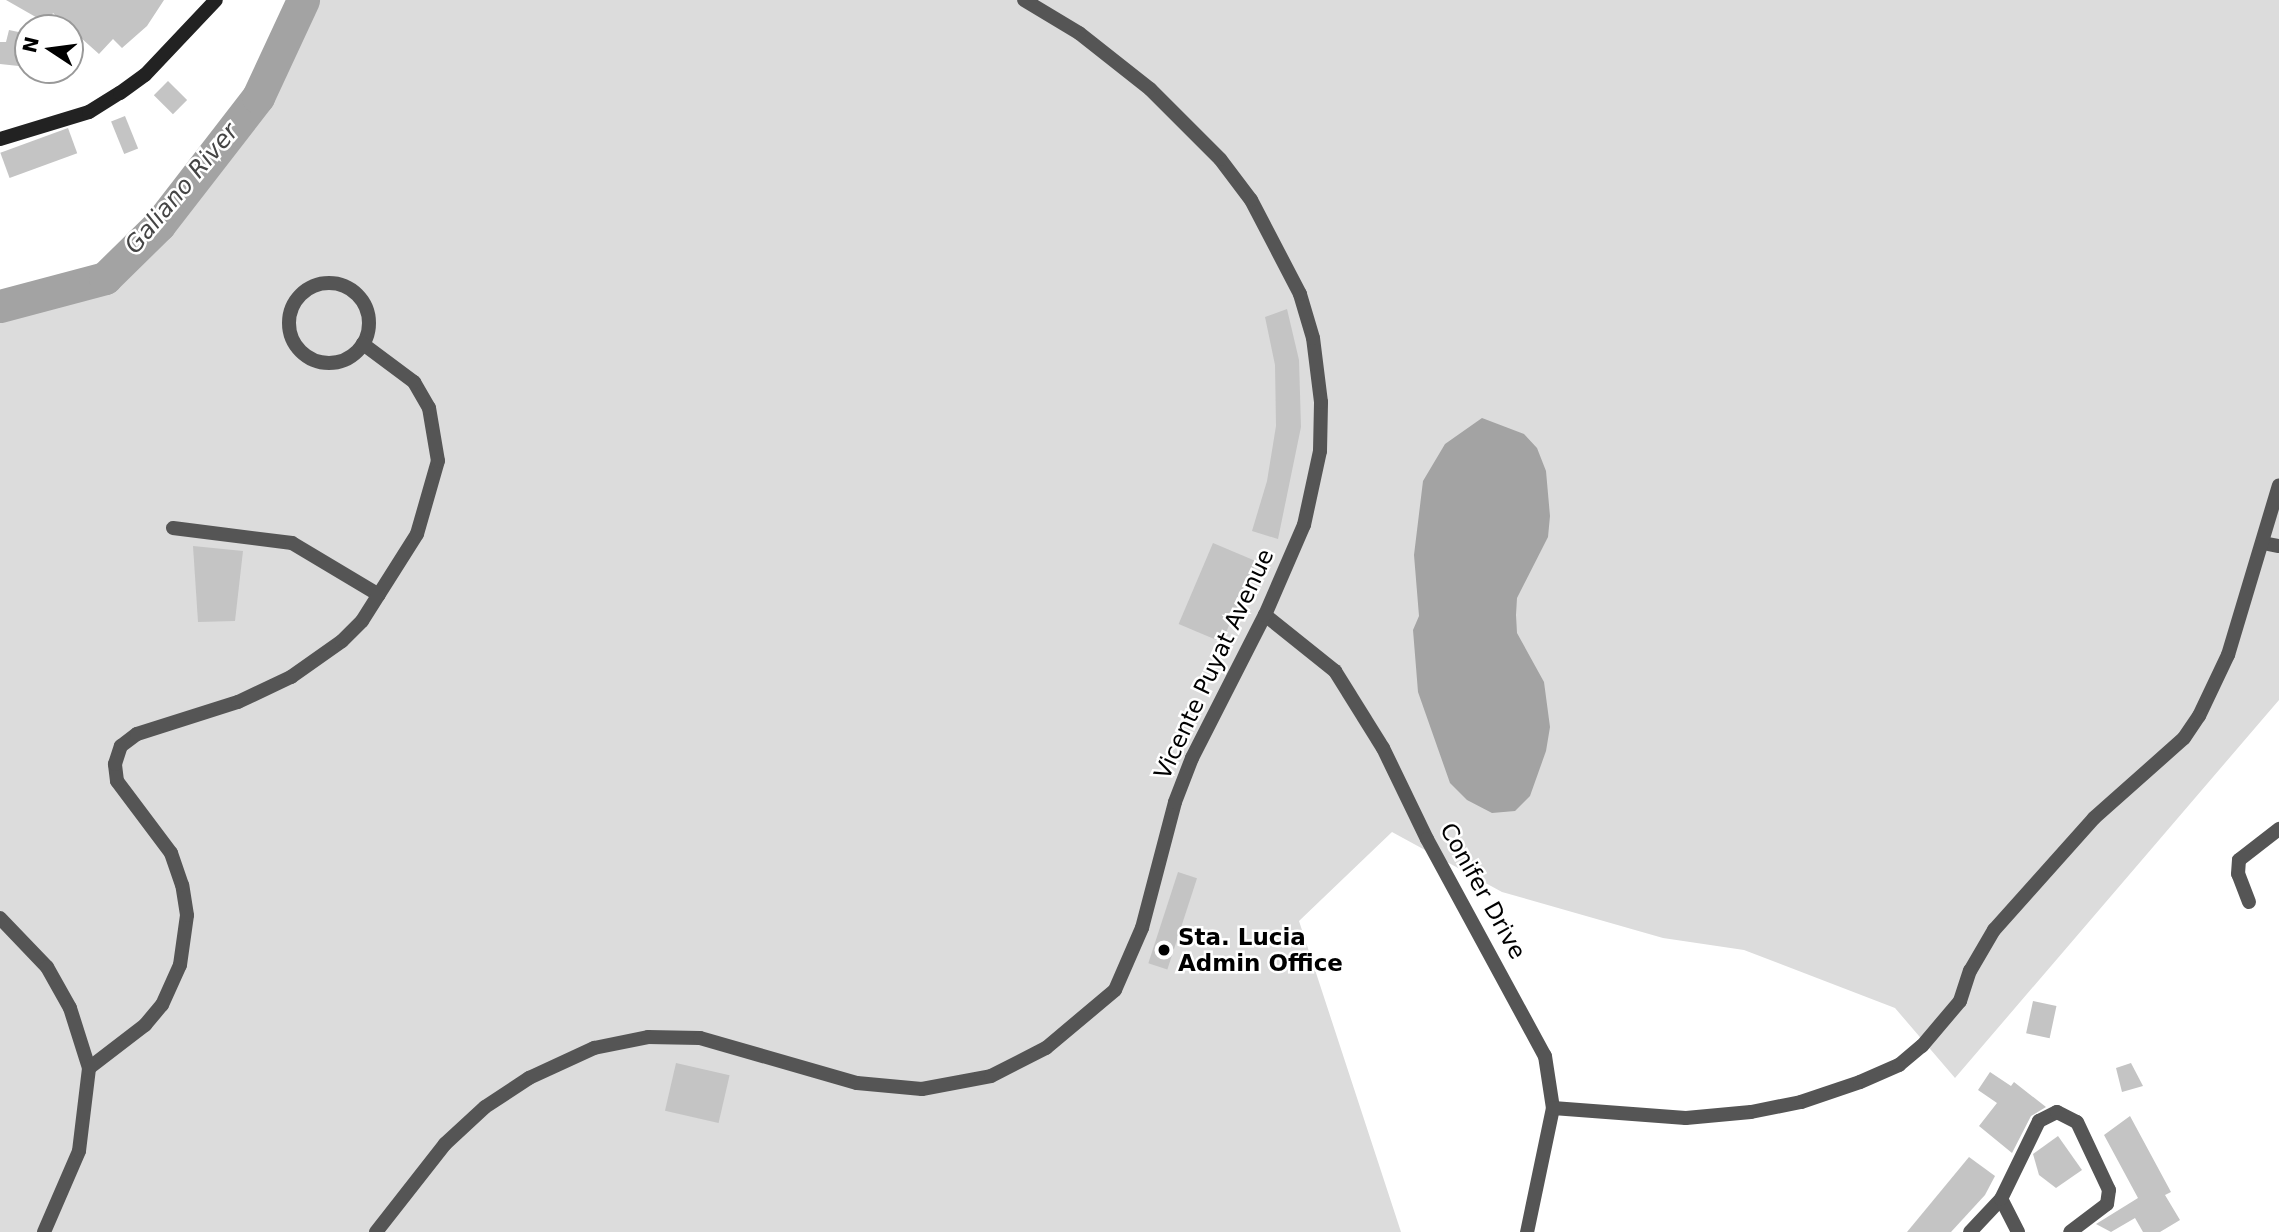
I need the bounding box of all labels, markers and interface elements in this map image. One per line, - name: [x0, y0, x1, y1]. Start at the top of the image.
- north arrow: [14, 14, 84, 84]
- text: N: [18, 35, 43, 55]
- water label: Galiano River: [119, 118, 245, 260]
- street label: Vicente Puyat Avenue: [1148, 544, 1280, 784]
- street label: Conifer Drive: [1434, 818, 1532, 964]
- place label: Sta. Lucia Admin Office: [1178, 923, 1343, 977]
- marker: Sta. Lucia Admin Office: [1156, 942, 1172, 958]

